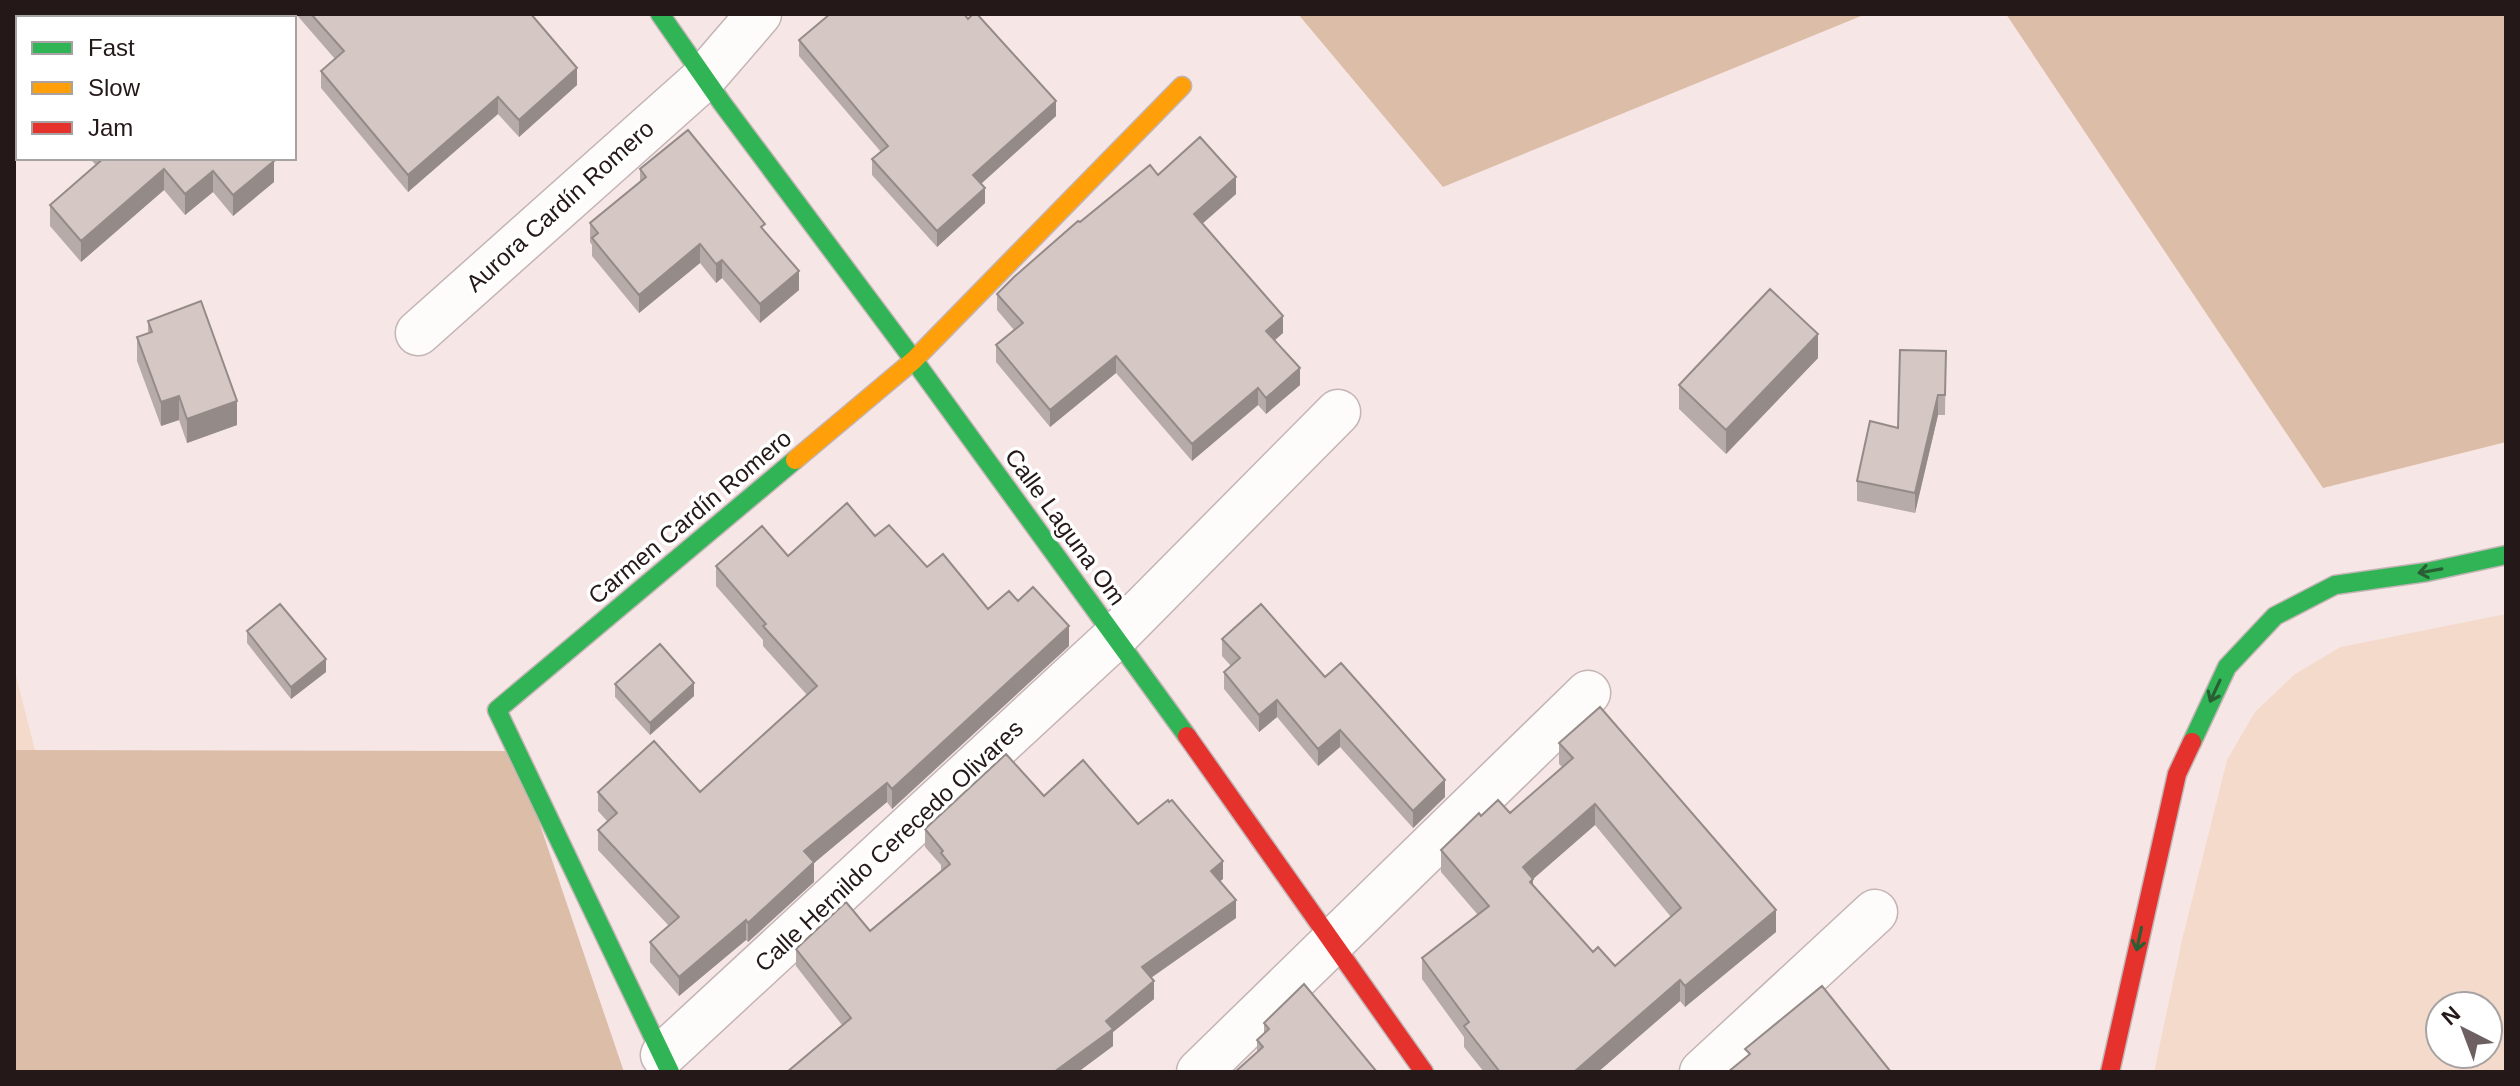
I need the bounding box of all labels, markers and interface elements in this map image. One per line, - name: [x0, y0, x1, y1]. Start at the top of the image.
- legend: [16, 16, 296, 160]
- text: Fast: [88, 34, 135, 61]
- text: Slow: [88, 74, 141, 101]
- text: Jam: [88, 114, 133, 141]
- street label: Aurora Cardín Romero: [460, 114, 659, 297]
- street label: Carmen Cardín Romero: [583, 424, 796, 609]
- street label: Calle Laguna Om: [1000, 443, 1131, 610]
- one-way arrow: [2417, 564, 2443, 579]
- one-way arrow: [2207, 679, 2222, 703]
- street label: Calle Hernildo Cerecedo Olivares: [749, 714, 1028, 977]
- one-way arrow: [2131, 925, 2146, 951]
- north arrow: [2424, 990, 2504, 1070]
- text: N: [2437, 1001, 2465, 1030]

